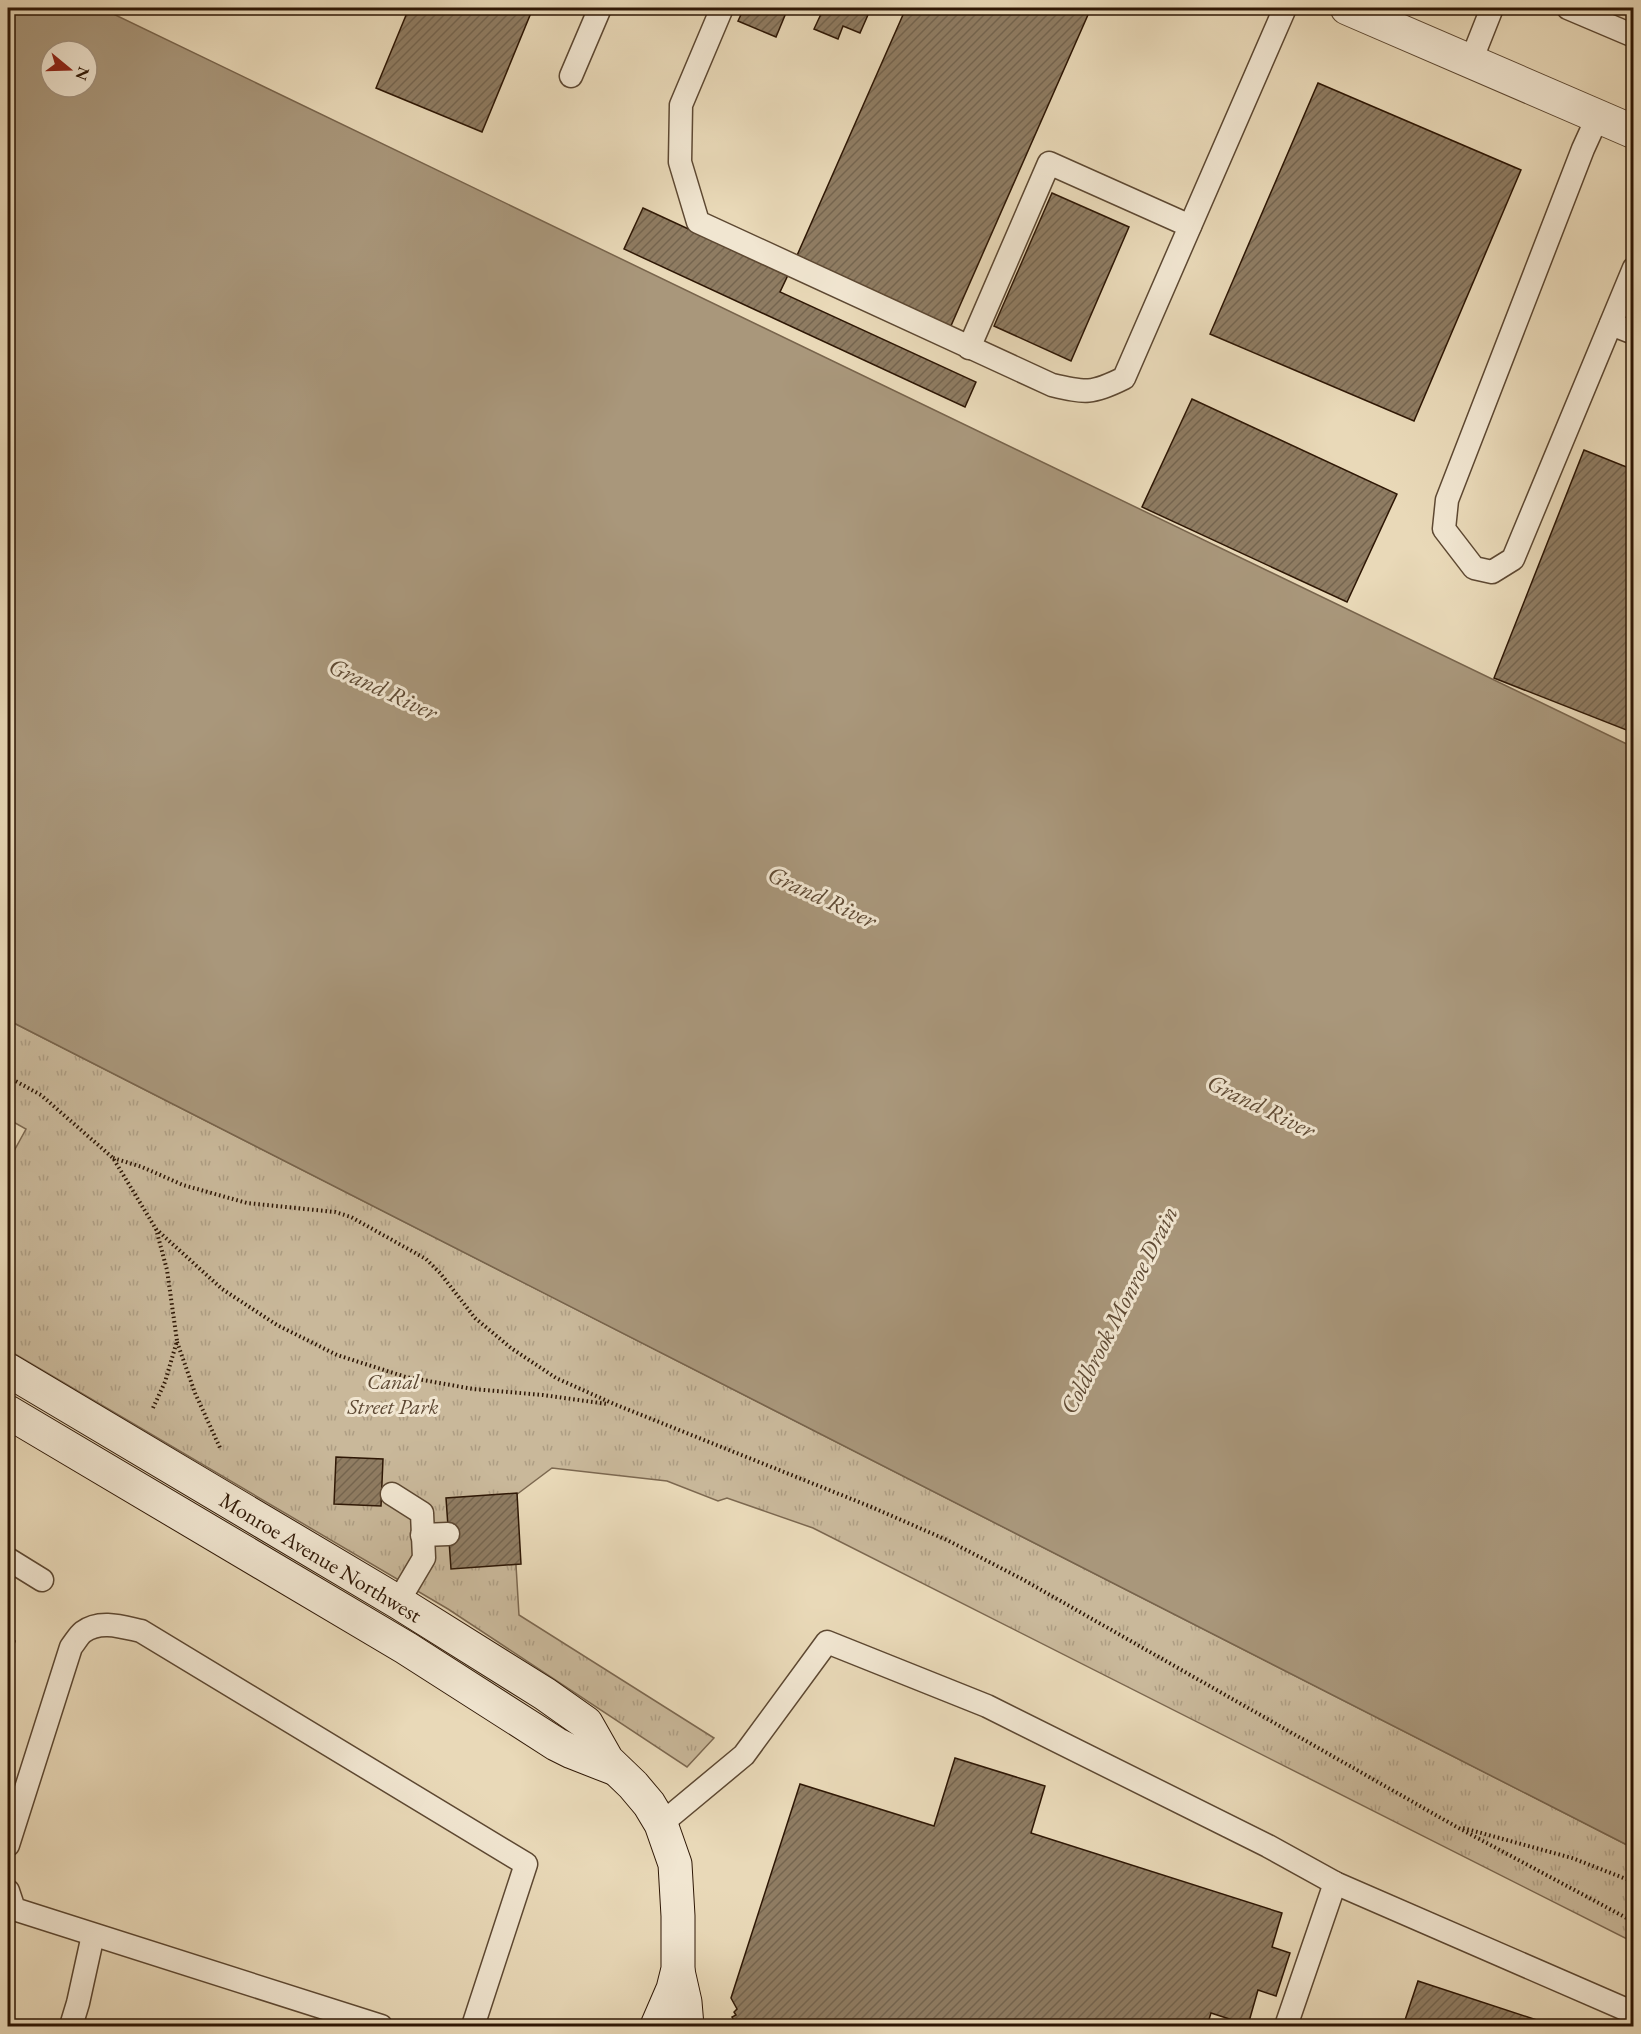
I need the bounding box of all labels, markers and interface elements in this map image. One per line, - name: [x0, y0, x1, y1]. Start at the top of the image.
- north arrow: [39, 39, 99, 99]
- text: N: [71, 64, 95, 83]
- water label: Grand River: [324, 650, 444, 728]
- water label: Grand River: [763, 858, 883, 936]
- water label: Grand River: [1202, 1066, 1322, 1146]
- water label: Coldbrook Monroe Drain: [1053, 1201, 1184, 1419]
- park label: Canal Street Park: [346, 1367, 439, 1421]
- street label: Monroe Avenue Northwest: [214, 1485, 427, 1629]

